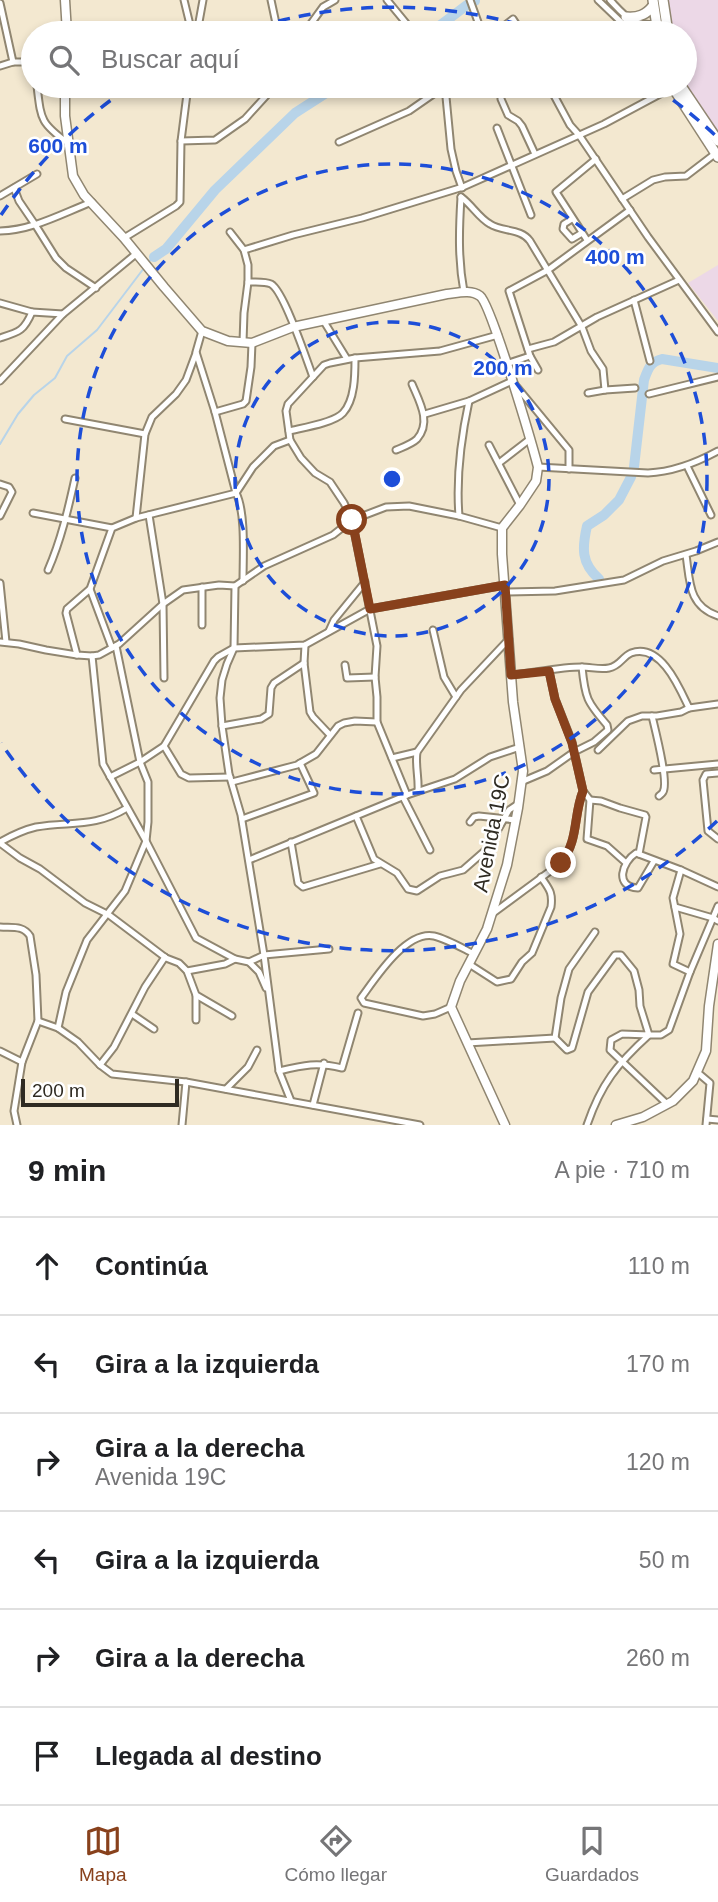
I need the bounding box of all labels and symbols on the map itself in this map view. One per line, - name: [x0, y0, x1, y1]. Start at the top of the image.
- text: 600 m: [28, 134, 88, 157]
- text: 400 m: [585, 245, 645, 268]
- text: 200 m: [473, 356, 533, 379]
- centre of rings: [380, 467, 404, 491]
- route start: [336, 504, 367, 535]
- street label: Avenida 19C: [468, 772, 514, 894]
- route end: [545, 847, 576, 878]
- scale bar: [21, 1076, 178, 1108]

